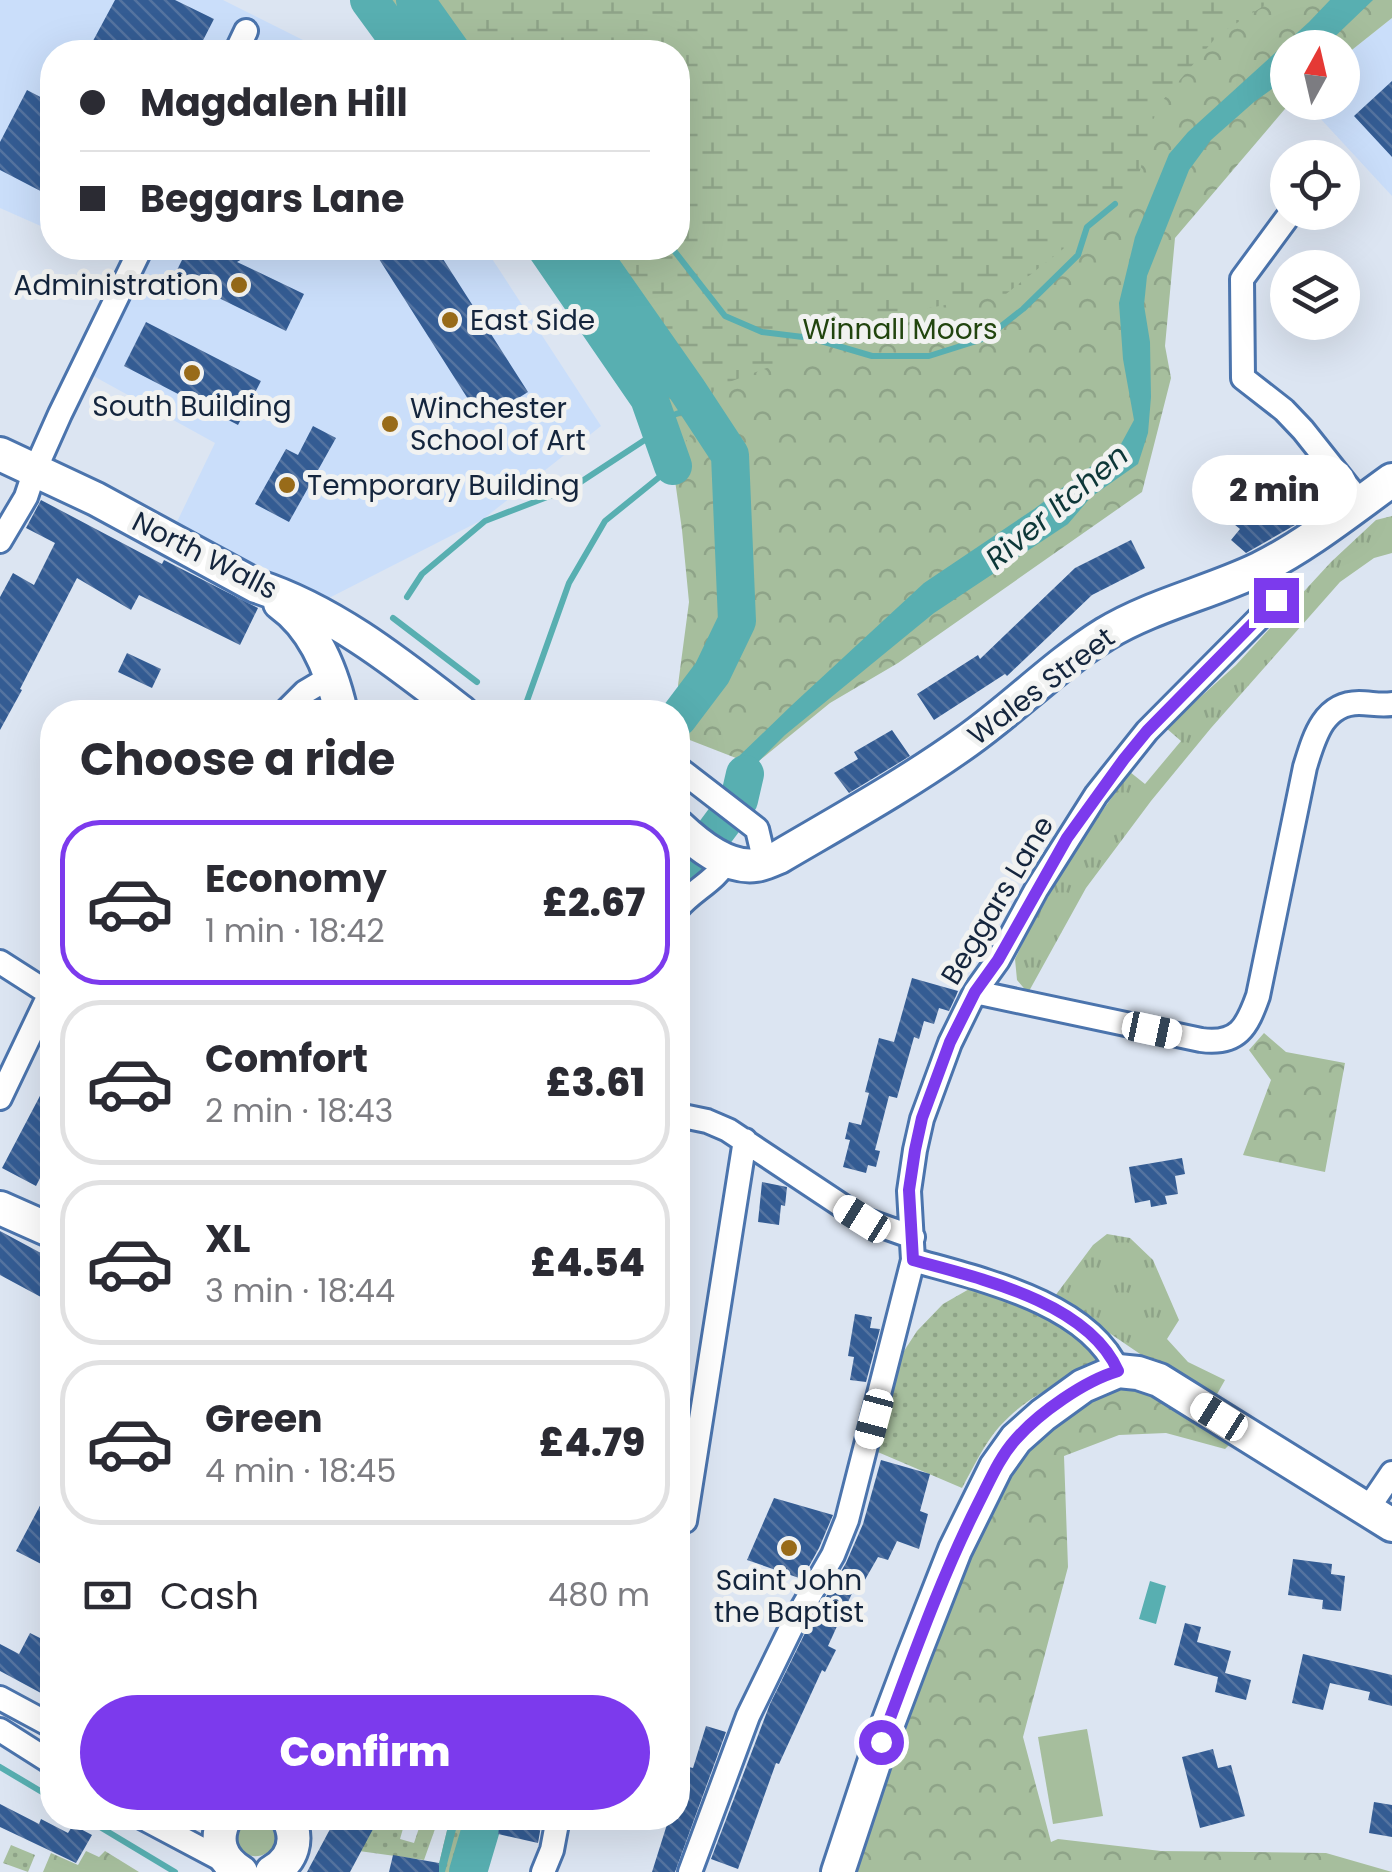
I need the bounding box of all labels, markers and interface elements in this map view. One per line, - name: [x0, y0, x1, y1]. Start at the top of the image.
- north arrow: [1270, 30, 1360, 120]
- map controls: [1270, 30, 1360, 340]
- text: Magdalen Hill: [140, 76, 408, 129]
- button: locate: [1270, 140, 1360, 230]
- text: Beggars Lane: [140, 172, 404, 225]
- button: layers: [1270, 250, 1360, 340]
- place label: Administration: [14, 266, 219, 305]
- marker: Administration: [228, 274, 250, 296]
- place label: East Side: [470, 301, 595, 340]
- marker: East Side: [439, 309, 461, 331]
- park label: Winnall Moors: [802, 310, 998, 349]
- marker: South Building: [181, 362, 203, 384]
- place label: South Building: [92, 387, 292, 426]
- place label: Winchester School of Art: [410, 389, 586, 460]
- marker: Winchester School of Art: [379, 413, 401, 435]
- water label: River Itchen: [976, 434, 1137, 579]
- callout: 2 min: [1194, 455, 1358, 525]
- place label: Temporary Building: [307, 466, 580, 505]
- text: 2 min: [1229, 467, 1320, 512]
- marker: Temporary Building: [276, 474, 298, 496]
- street label: North Walls: [125, 502, 284, 609]
- route end: [1254, 578, 1299, 623]
- street label: Wales Street: [960, 618, 1123, 755]
- text: Choose a ride: [80, 728, 395, 791]
- street label: Beggars Lane: [932, 809, 1063, 992]
- text: Economy: [205, 852, 387, 905]
- icon: car: [85, 858, 175, 948]
- text: £2.67: [542, 876, 645, 929]
- text: 1 min · 18:42: [205, 908, 385, 953]
- car: [1120, 1009, 1184, 1051]
- text: Comfort: [205, 1032, 368, 1085]
- icon: car: [85, 1038, 175, 1128]
- text: £3.61: [546, 1056, 645, 1109]
- text: 2 min · 18:43: [205, 1088, 393, 1133]
- car: [829, 1190, 895, 1248]
- text: XL: [205, 1212, 250, 1265]
- icon: car: [85, 1218, 175, 1308]
- text: £4.54: [531, 1236, 645, 1289]
- text: 3 min · 18:44: [205, 1268, 395, 1313]
- car: [852, 1386, 896, 1452]
- car: [1186, 1388, 1252, 1446]
- text: Green: [205, 1392, 323, 1445]
- icon: car: [85, 1398, 175, 1488]
- text: £4.79: [539, 1416, 645, 1469]
- text: 4 min · 18:45: [205, 1448, 396, 1493]
- marker: Saint John the Baptist: [778, 1537, 800, 1559]
- place label: Saint John the Baptist: [714, 1561, 864, 1632]
- icon: cash: [80, 1568, 135, 1623]
- text: Cash: [160, 1569, 259, 1622]
- text: 480 m: [548, 1572, 650, 1617]
- button: Confirm: [80, 1695, 650, 1810]
- route start: [859, 1720, 904, 1765]

